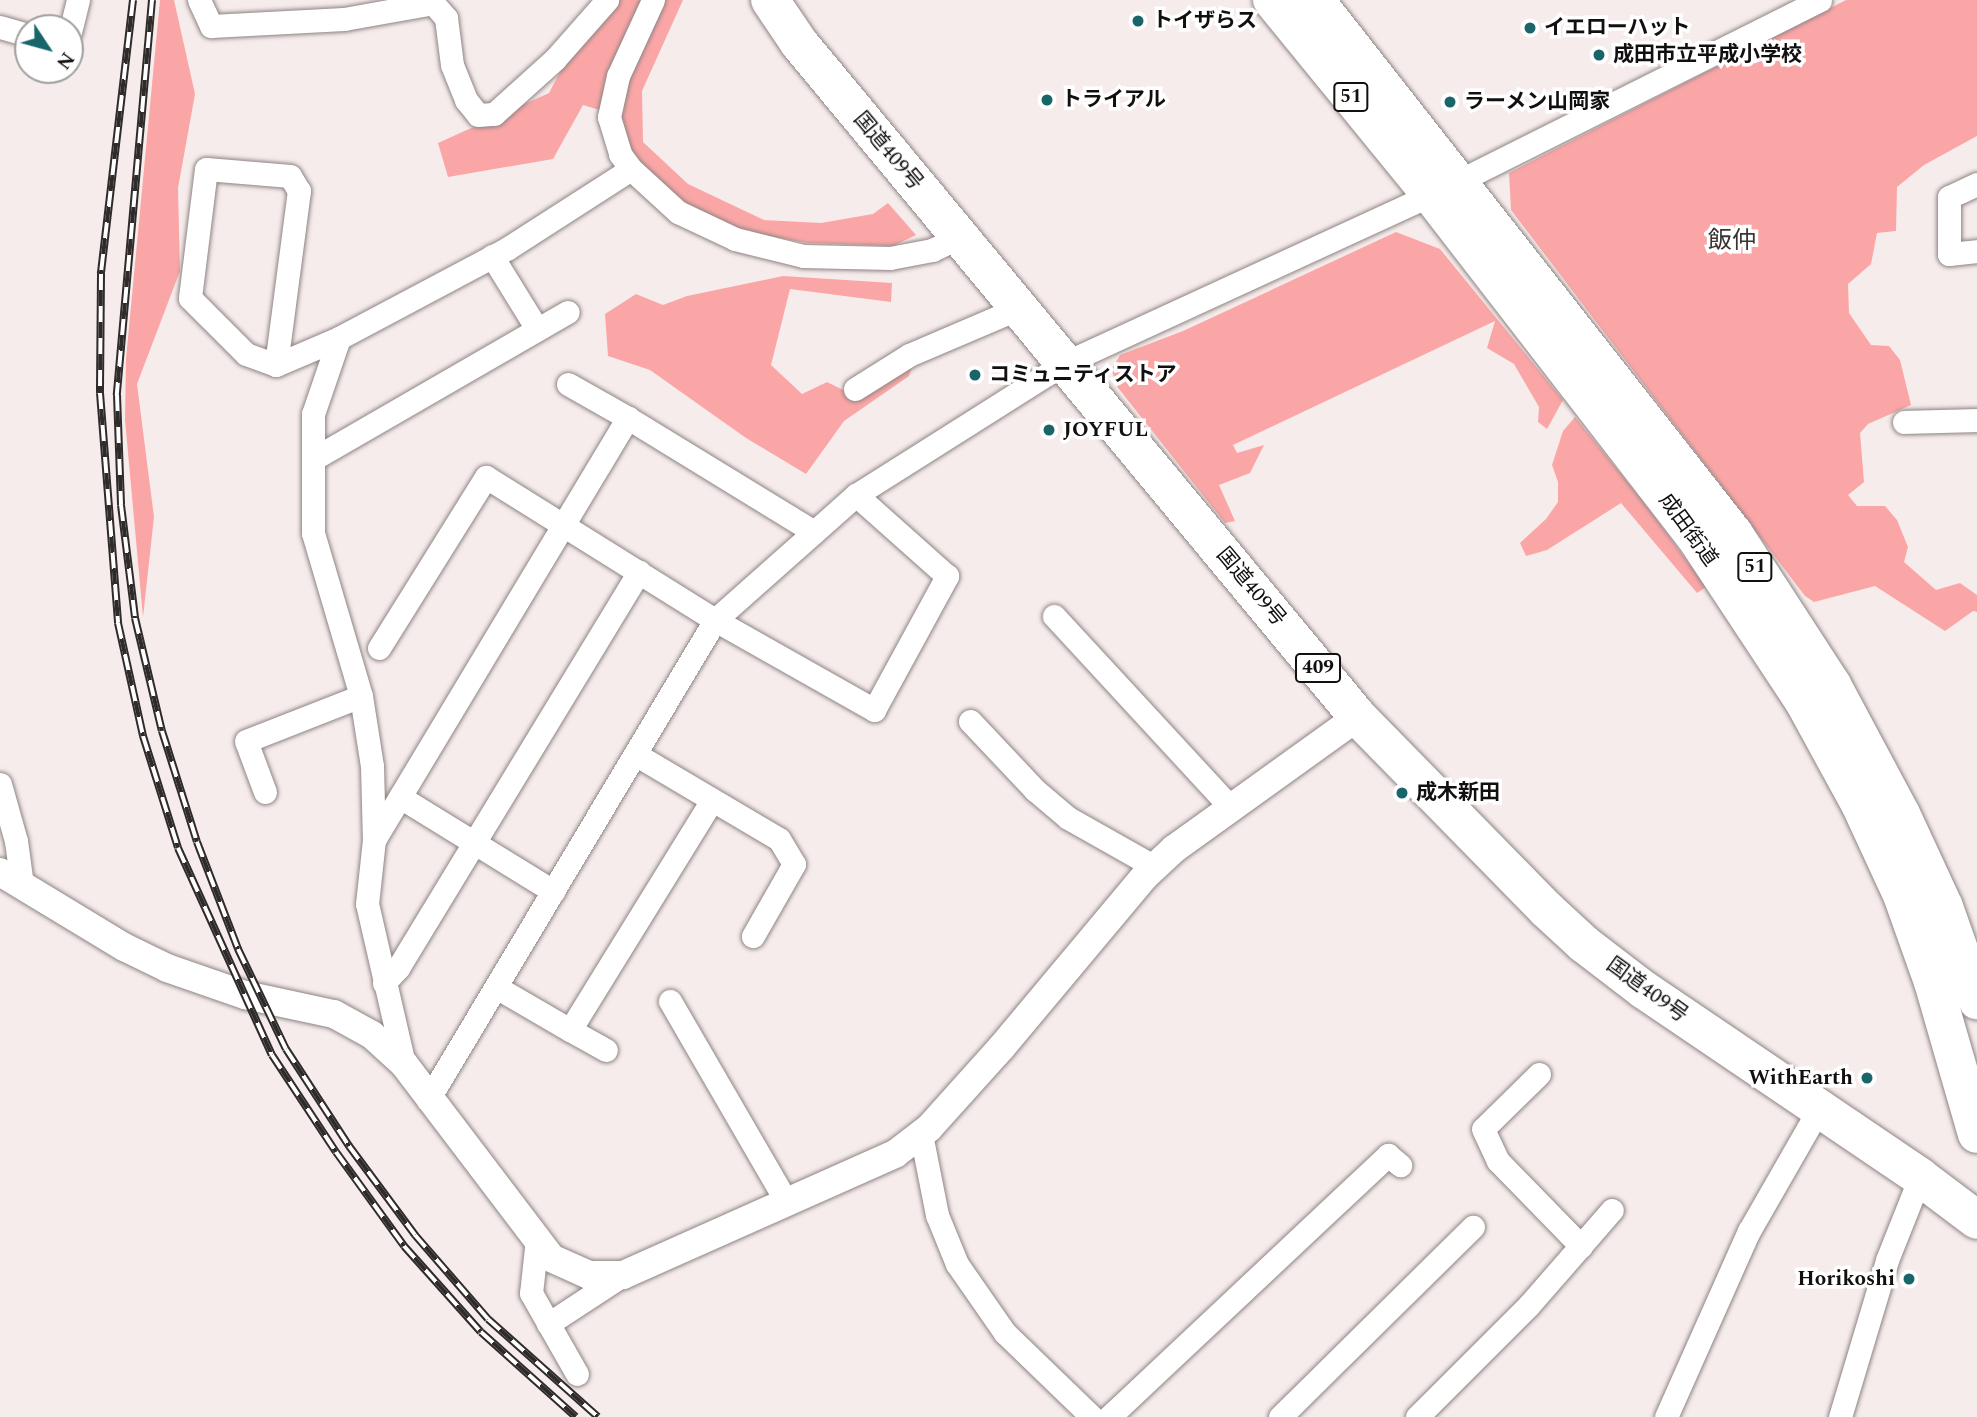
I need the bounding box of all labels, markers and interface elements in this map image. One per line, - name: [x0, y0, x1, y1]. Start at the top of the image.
- place label: トイザらス: [1152, 8, 1257, 34]
- marker: トイザらス: [1130, 13, 1146, 29]
- north arrow: [14, 14, 84, 84]
- place label: イエローハット: [1544, 15, 1691, 41]
- marker: イエローハット: [1522, 20, 1538, 36]
- place label: 成田市立平成小学校: [1613, 42, 1802, 68]
- text: N: [48, 46, 81, 75]
- marker: 成田市立平成小学校: [1591, 47, 1607, 63]
- road number: 51: [1332, 82, 1370, 113]
- place label: トライアル: [1061, 87, 1166, 113]
- place label: ラーメン山岡家: [1464, 89, 1611, 115]
- marker: トライアル: [1039, 92, 1055, 108]
- marker: ラーメン山岡家: [1442, 94, 1458, 110]
- street label: 国道409号: [848, 107, 928, 195]
- district label: 飯仲: [1708, 228, 1756, 256]
- place label: コミュニティストア: [989, 362, 1178, 388]
- marker: コミュニティストア: [967, 367, 983, 383]
- place label: JOYFUL: [1063, 417, 1148, 443]
- marker: JOYFUL: [1041, 422, 1057, 438]
- street label: 成田街道: [1653, 489, 1723, 571]
- street label: 国道409号: [1211, 543, 1291, 631]
- road number: 51: [1736, 552, 1774, 582]
- road number: 409: [1294, 652, 1342, 684]
- place label: 成木新田: [1416, 780, 1500, 806]
- marker: 成木新田: [1394, 785, 1410, 801]
- street label: 国道409号: [1601, 952, 1693, 1028]
- place label: WithEarth: [1748, 1065, 1853, 1091]
- marker: WithEarth: [1859, 1070, 1875, 1086]
- place label: Horikoshi: [1797, 1266, 1895, 1292]
- marker: Horikoshi: [1901, 1271, 1917, 1287]

